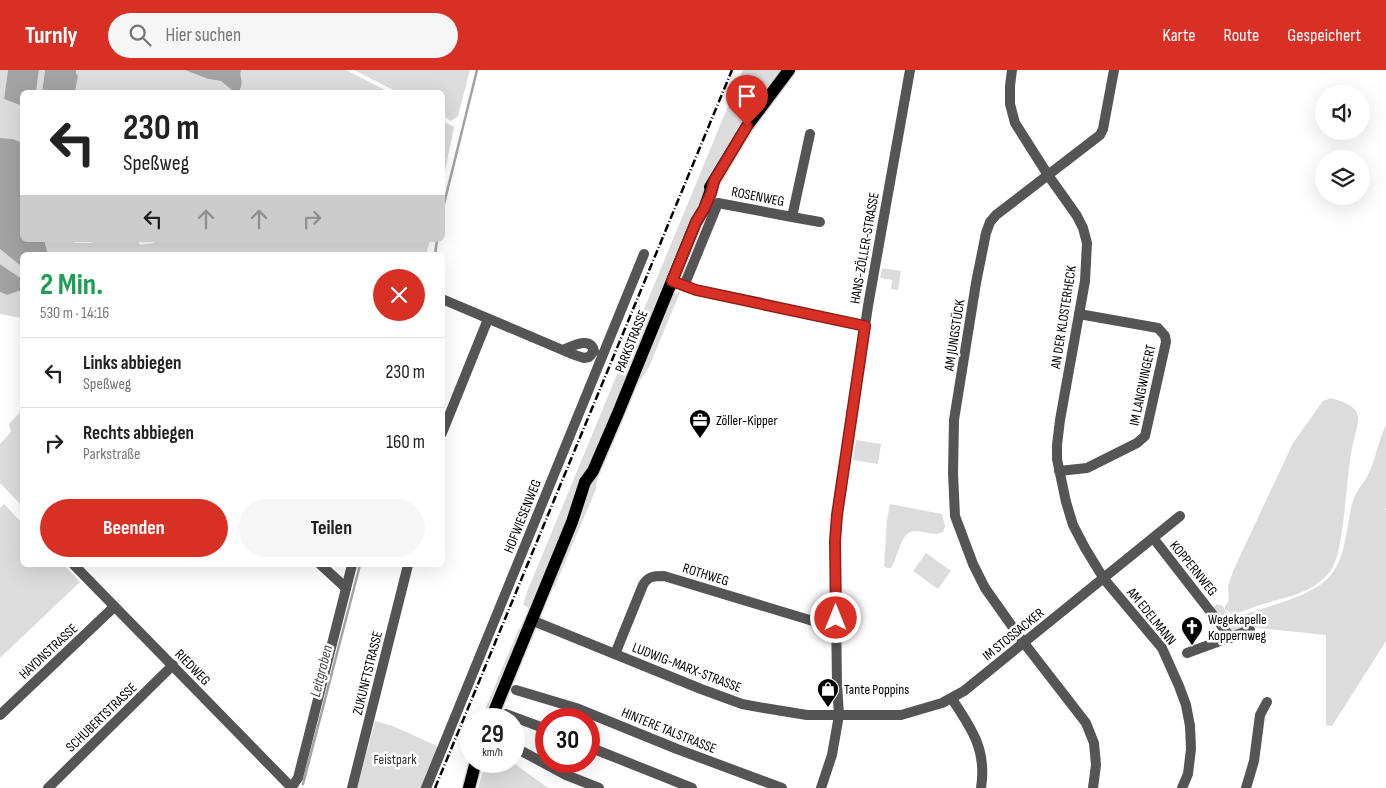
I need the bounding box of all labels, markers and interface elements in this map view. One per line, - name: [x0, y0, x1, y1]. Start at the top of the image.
- search box: [108, 13, 458, 58]
- text: Turnly: [25, 21, 78, 50]
- icon: search: [126, 21, 154, 49]
- text: Hier suchen: [166, 24, 241, 47]
- text: Karte: [1163, 25, 1196, 46]
- text: Route: [1224, 25, 1259, 46]
- text: Gespeichert: [1287, 25, 1361, 46]
- pin: [726, 75, 768, 126]
- icon: arrive: [733, 82, 761, 110]
- map controls: [1315, 85, 1370, 205]
- button: sound: [1315, 85, 1370, 140]
- text: 230 m: [123, 107, 199, 150]
- icon: left: [40, 110, 105, 175]
- text: Speßweg: [123, 150, 189, 177]
- button: layers: [1315, 150, 1370, 205]
- street label: ROSENWEG: [730, 183, 786, 210]
- street label: HANS-ZÖLLER-STRASSE: [846, 191, 883, 305]
- icon: left: [139, 205, 167, 233]
- icon: ahead: [192, 205, 220, 233]
- icon: ahead: [245, 205, 273, 233]
- icon: right: [298, 205, 326, 233]
- street label: AN DER KLOSTERHECK: [1047, 264, 1080, 371]
- text: 2 Min.: [40, 267, 103, 303]
- button: close: [373, 269, 425, 321]
- street label: AM JUNGSTÜCK: [940, 298, 969, 373]
- text: 530 m · 14:16: [40, 304, 109, 323]
- street label: PARKSTRASSE: [611, 307, 652, 375]
- street label: IM LANGWINGERT: [1126, 343, 1159, 427]
- text: Links abbiegen: [83, 352, 181, 375]
- icon: left: [40, 359, 68, 387]
- text: 230 m: [385, 361, 425, 384]
- text: Speßweg: [83, 375, 131, 394]
- office icon: Zöller-Kipper: [688, 408, 712, 439]
- place label: Zöller-Kipper: [716, 412, 777, 429]
- text: Rechts abbiegen: [83, 422, 194, 445]
- icon: right: [40, 429, 68, 457]
- text: 160 m: [386, 431, 425, 454]
- text: Parkstraße: [83, 445, 140, 464]
- street label: HOFWIESENWEG: [500, 477, 545, 556]
- button: Beenden: [40, 499, 228, 557]
- button: Teilen: [238, 499, 425, 557]
- street label: KOPPERNWEG: [1166, 537, 1221, 599]
- street label: ROTHWEG: [681, 559, 731, 590]
- street label: AM EDELMANN: [1123, 583, 1180, 648]
- position arrow: [809, 591, 861, 643]
- street label: IM STOSSACKER: [979, 604, 1048, 664]
- place label: Wegekapelle Koppernweg: [1208, 611, 1267, 644]
- church icon: Wegekapelle Koppernweg: [1180, 615, 1204, 646]
- street label: HAYDNSTRASSE: [16, 620, 81, 683]
- street label: ZUKUNFTSTRASSE: [349, 629, 386, 717]
- street label: LUDWIG-MARX-STRASSE: [630, 639, 744, 696]
- water label: Leitgraben: [306, 643, 337, 699]
- street label: RIEDWEG: [171, 646, 214, 689]
- shop icon: Tante Poppins: [816, 677, 840, 708]
- street label: SCHUBERTSTRASSE: [62, 679, 141, 755]
- place label: Tante Poppins: [844, 681, 909, 698]
- street label: HINTERE TALSTRASSE: [619, 704, 719, 757]
- speed limit sign: 30: [535, 708, 600, 773]
- text: 29: [481, 719, 504, 750]
- text: km/h: [482, 745, 503, 760]
- park label: Feistpark: [373, 751, 417, 768]

